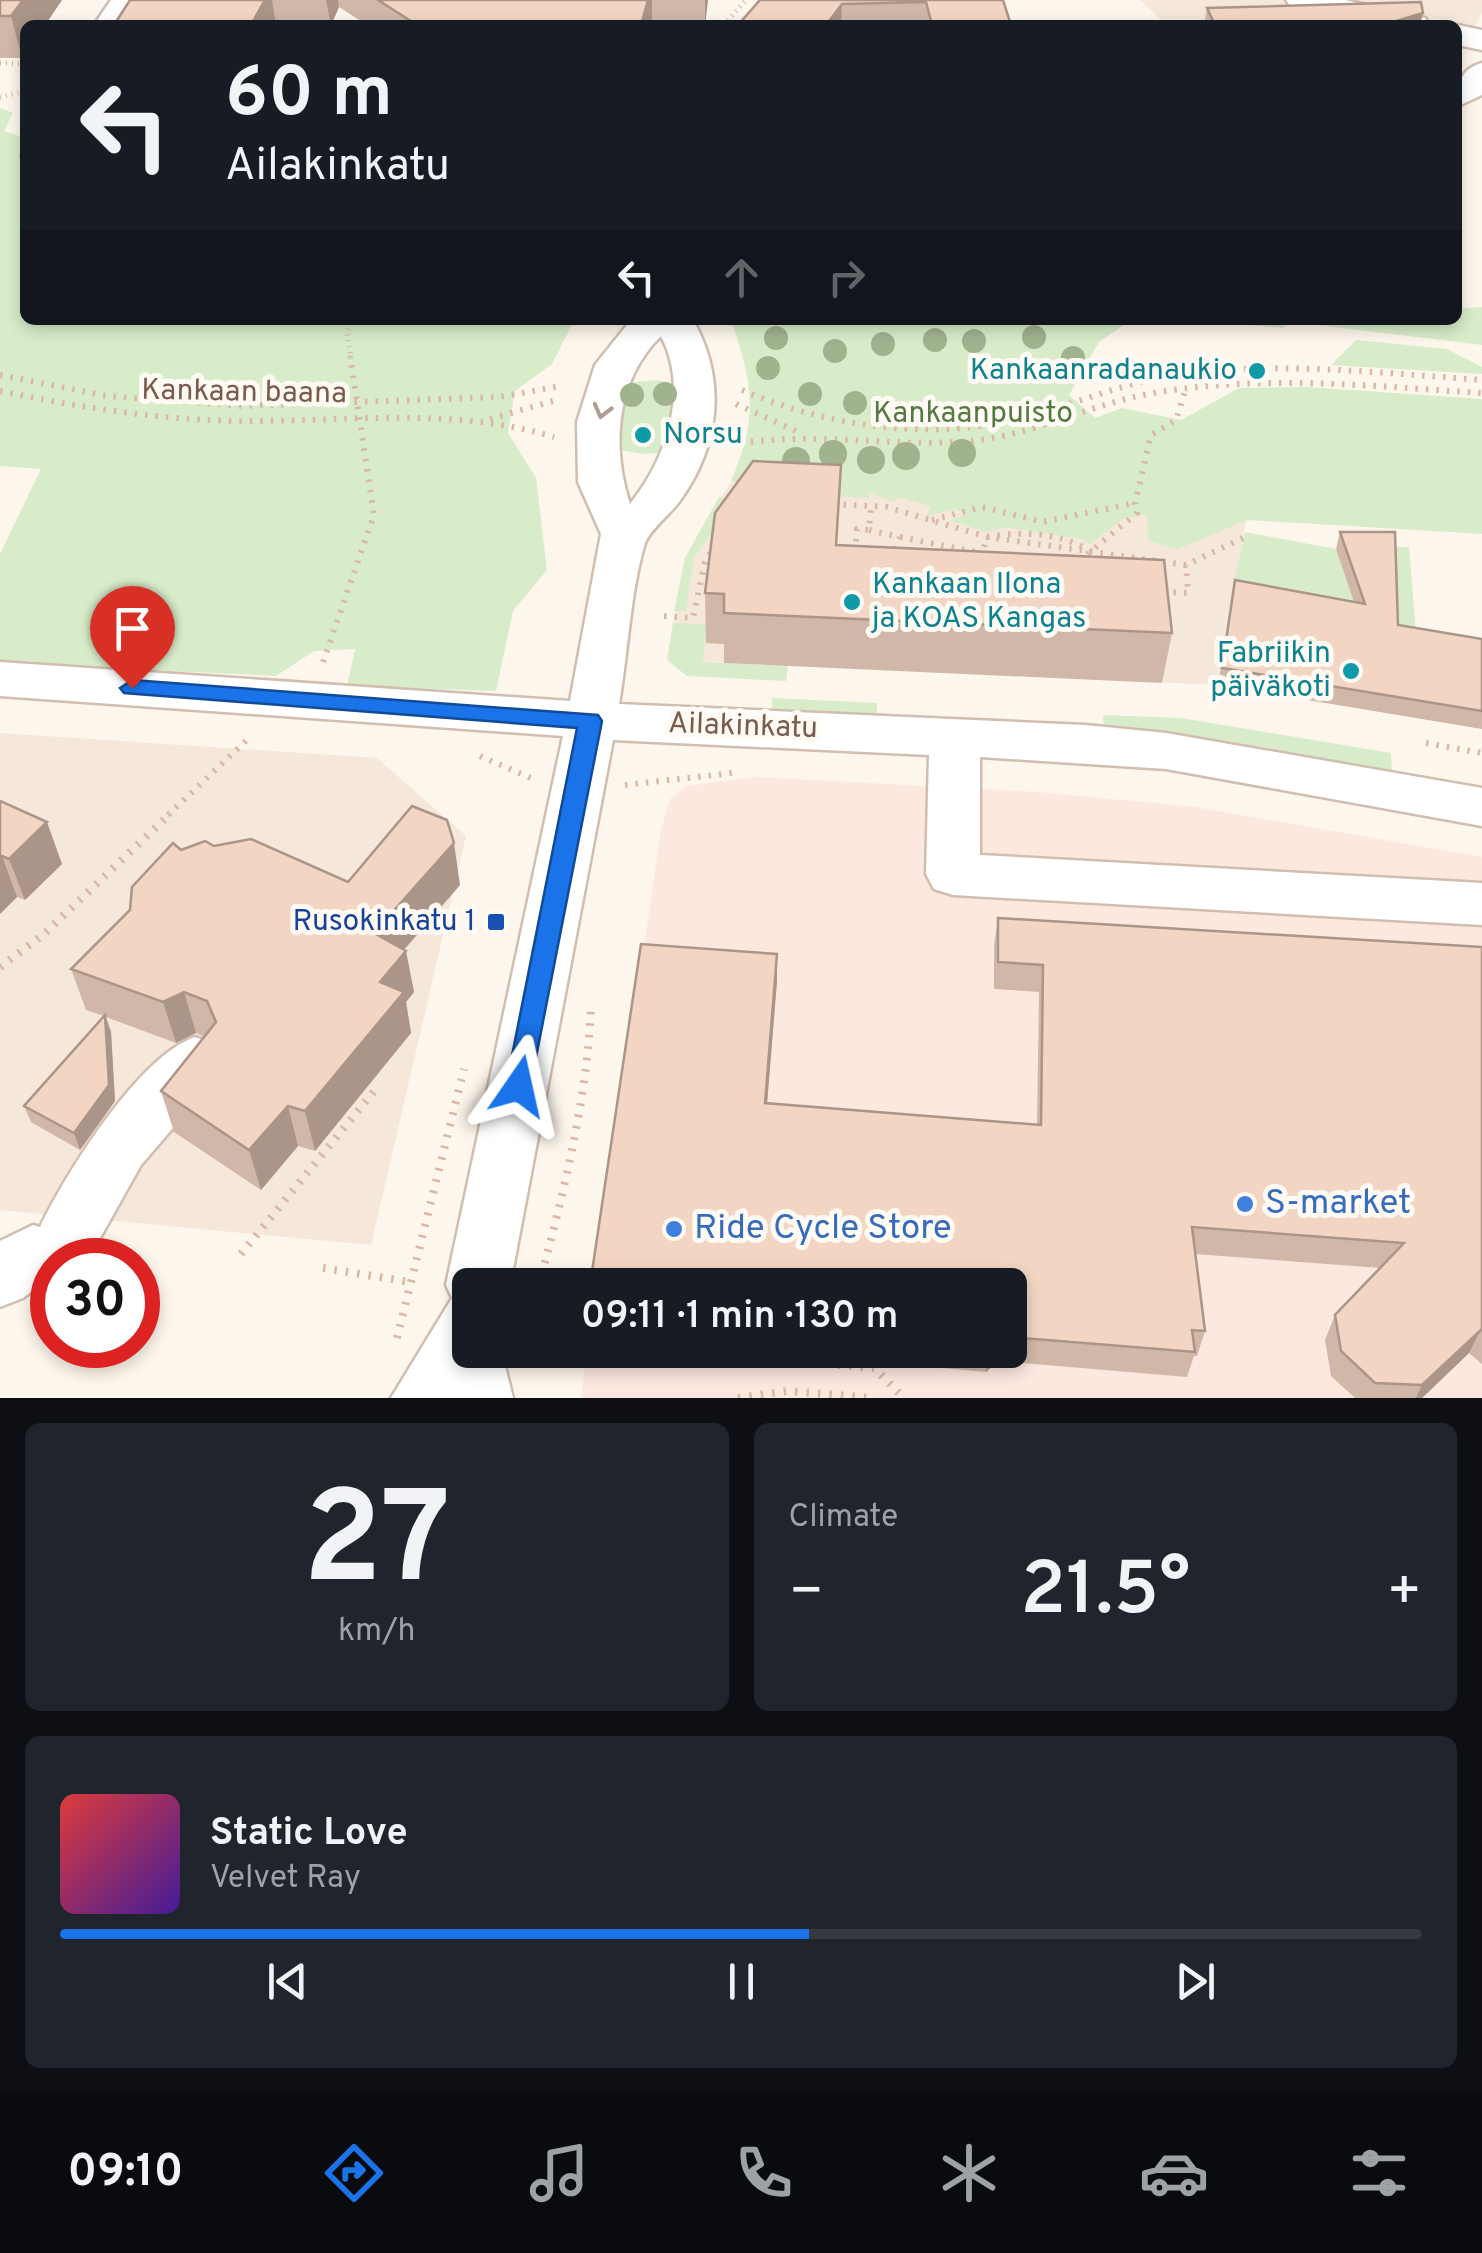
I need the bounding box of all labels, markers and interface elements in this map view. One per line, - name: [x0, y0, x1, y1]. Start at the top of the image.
- text: 60 m: [225, 52, 393, 141]
- icon: left: [60, 60, 190, 190]
- text: Ailakinkatu: [225, 139, 450, 196]
- icon: left: [609, 250, 664, 305]
- icon: ahead: [714, 250, 769, 305]
- icon: right: [819, 250, 874, 305]
- place label: Kankaanradanaukio: [970, 353, 1237, 390]
- marker: Kankaanradanaukio: [1246, 360, 1268, 382]
- street label: Kankaan baana: [141, 373, 347, 413]
- park label: Kankaanpuisto: [873, 396, 1073, 433]
- one-way arrow: [592, 402, 613, 419]
- place label: Norsu: [663, 417, 743, 454]
- marker: Norsu: [632, 424, 654, 446]
- place label: Kankaan Ilona ja KOAS Kangas: [870, 567, 1086, 638]
- pin: [90, 586, 175, 689]
- marker: Kankaan Ilona ja KOAS Kangas: [841, 591, 863, 613]
- icon: arrive: [105, 601, 160, 656]
- place label: Fabriikin päiväkoti: [1210, 636, 1331, 707]
- marker: Fabriikin päiväkoti: [1340, 660, 1362, 682]
- street label: Ailakinkatu: [667, 706, 819, 748]
- place label: Rusokinkatu 1: [292, 904, 476, 941]
- marker: Rusokinkatu 1: [485, 911, 507, 933]
- position arrow: [467, 1034, 571, 1138]
- place label: S-market: [1265, 1182, 1411, 1226]
- marker: S-market: [1234, 1193, 1256, 1215]
- place label: Ride Cycle Store: [694, 1207, 952, 1251]
- marker: Ride Cycle Store: [663, 1218, 685, 1240]
- speed limit sign: 30: [30, 1238, 160, 1368]
- text: 09:11 · 1 min · 130 m: [581, 1293, 898, 1342]
- text: 27: [303, 1464, 451, 1629]
- text: Climate: [789, 1498, 898, 1538]
- text: 21.5°: [1020, 1546, 1190, 1641]
- text: −: [789, 1559, 824, 1629]
- text: +: [1387, 1559, 1422, 1629]
- text: km/h: [338, 1612, 416, 1652]
- text: Static Love: [210, 1810, 408, 1859]
- text: Velvet Ray: [210, 1859, 361, 1899]
- icon: previous: [260, 1954, 315, 2009]
- icon: pause: [714, 1954, 769, 2009]
- icon: next: [1168, 1954, 1223, 2009]
- icon: directions: [319, 2138, 389, 2208]
- icon: music: [524, 2138, 594, 2208]
- icon: phone: [729, 2138, 799, 2208]
- icon: climate: [934, 2138, 1004, 2208]
- icon: car: [1139, 2138, 1209, 2208]
- icon: filters: [1344, 2138, 1414, 2208]
- text: 09:10: [68, 2145, 183, 2202]

